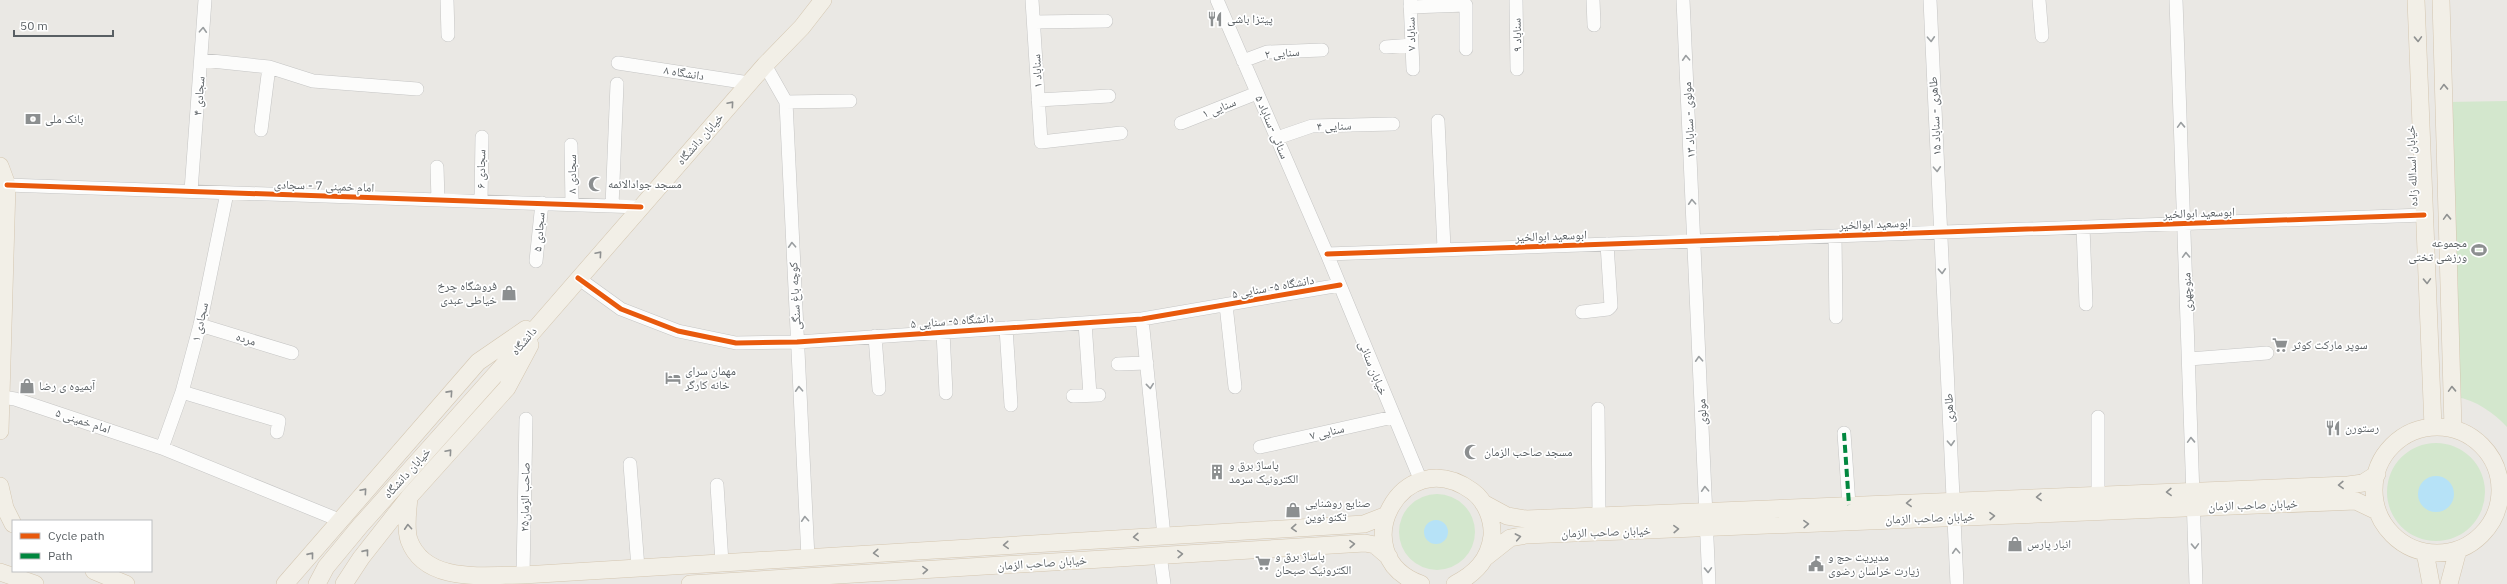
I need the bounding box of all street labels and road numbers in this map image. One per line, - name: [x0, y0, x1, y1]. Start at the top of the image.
- street label: سناباد ۷: [1402, 17, 1419, 51]
- street label: سناباد ۹: [1508, 18, 1525, 52]
- street label: سنایی ۲: [1264, 43, 1300, 62]
- street label: سناباد ۱: [1028, 54, 1045, 88]
- street label: دانشگاه ۸: [663, 62, 705, 83]
- street label: سجادی ۴: [189, 76, 208, 116]
- street label: طاهری - سناباد ۱۵: [1925, 76, 1944, 156]
- street label: مولوی - سناباد ۱۳: [1679, 81, 1698, 159]
- street label: سنائی -سناباد ۵: [1252, 93, 1293, 161]
- street label: سنایی ۱: [1200, 94, 1238, 121]
- street label: خیابان دانشگاه: [673, 109, 727, 168]
- street label: سنایی ۴: [1316, 117, 1352, 134]
- street label: خیابان اسدالله زاده: [2403, 125, 2421, 207]
- street label: سجادی ۶: [473, 149, 488, 189]
- street label: سجادی ۸: [564, 154, 579, 194]
- street label: امام خمینی 7 - سجادی: [273, 176, 375, 196]
- street label: ابوسعید ابوالخیر: [2162, 204, 2235, 222]
- street label: سجادی ۵: [529, 212, 548, 252]
- street label: ابوسعید ابوالخیر: [1838, 215, 1911, 233]
- street label: ابوسعید ابوالخیر: [1514, 227, 1587, 245]
- street label: کوچه باغ سنگی: [785, 262, 805, 330]
- street label: دانشگاه ۵- سنایی ۵: [1231, 272, 1315, 301]
- street label: منوچهری: [2178, 272, 2195, 312]
- street label: سجادی ۱: [188, 301, 211, 343]
- street label: دانشگاه ۵- سنایی ۵: [910, 310, 994, 331]
- street label: دانشگاه: [507, 323, 540, 358]
- street label: مرده: [234, 328, 258, 349]
- street label: خیابان سنائی: [1355, 338, 1391, 398]
- street label: طاهری: [1940, 393, 1957, 423]
- street label: مولوی: [1693, 398, 1710, 426]
- street label: امام خمینی ۵: [53, 405, 113, 437]
- street label: سنایی ۷: [1308, 420, 1346, 443]
- street label: خیابان دانشگاه: [380, 444, 434, 502]
- street label: صاحب الزمان۲۵: [516, 462, 533, 532]
- street label: خیابان صاحب الزمان: [2208, 495, 2298, 514]
- street label: خیابان صاحب الزمان: [1885, 508, 1975, 527]
- street label: خیابان صاحب الزمان: [1561, 522, 1651, 541]
- street label: خیابان صاحب الزمان: [997, 552, 1088, 573]

